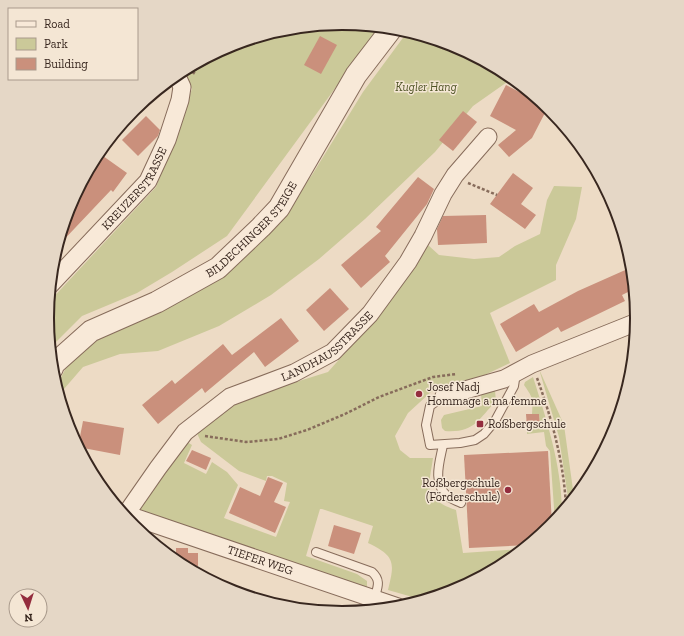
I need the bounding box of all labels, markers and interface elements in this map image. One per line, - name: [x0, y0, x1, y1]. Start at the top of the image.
- legend: [8, 8, 138, 80]
- text: Road: [44, 17, 70, 31]
- text: Park: [44, 37, 69, 51]
- text: Building: [44, 57, 88, 71]
- park label: Kugler Hang: [395, 80, 458, 94]
- street label: KREUZERSTRASSE: [99, 145, 170, 233]
- street label: BILDECHINGER STEIGE: [203, 179, 300, 280]
- street label: LANDHAUSSTRASSE: [279, 308, 376, 384]
- place label: Josef Nadj Hommage a ma femme: [427, 380, 547, 408]
- marker: Josef Nadj Hommage a ma femme: [414, 389, 424, 399]
- place label: Roßbergschule: [488, 417, 566, 431]
- marker: Roßbergschule: [475, 419, 485, 429]
- place label: Roßbergschule (Förderschule): [422, 476, 500, 504]
- marker: Roßbergschule (Förderschule): [503, 485, 513, 495]
- street label: TIEFER WEG: [226, 542, 295, 578]
- north arrow: [8, 588, 48, 628]
- text: N: [23, 611, 33, 624]

